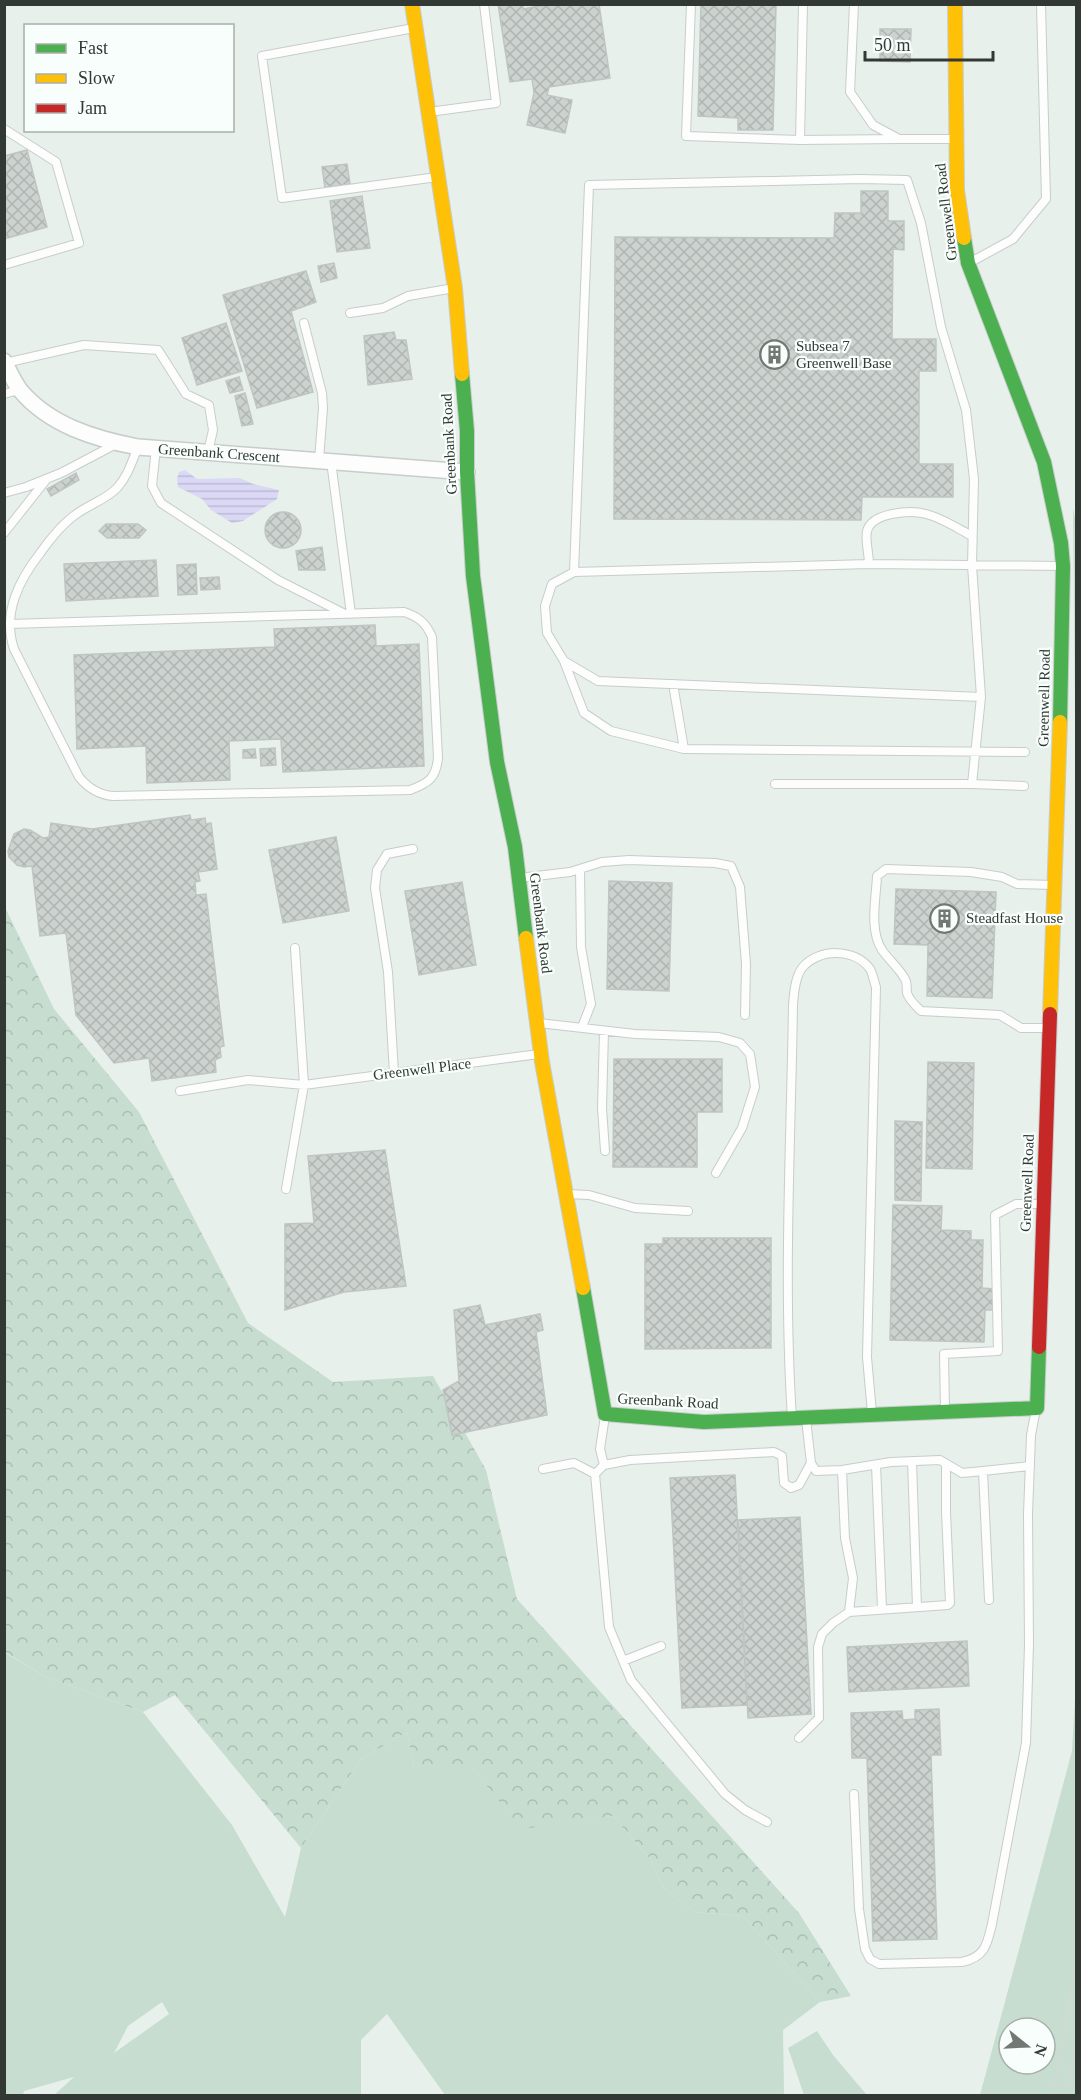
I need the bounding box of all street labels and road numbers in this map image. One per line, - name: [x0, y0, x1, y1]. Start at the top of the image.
- street label: Greenwell Road: [932, 162, 960, 262]
- street label: Greenbank Road: [438, 393, 460, 495]
- street label: Greenbank Crescent: [158, 441, 281, 465]
- street label: Greenwell Road: [1035, 648, 1053, 747]
- street label: Greenbank Road: [527, 872, 555, 975]
- street label: Greenwell Place: [372, 1055, 472, 1083]
- street label: Greenwell Road: [1017, 1133, 1037, 1232]
- street label: Greenbank Road: [617, 1390, 719, 1412]

